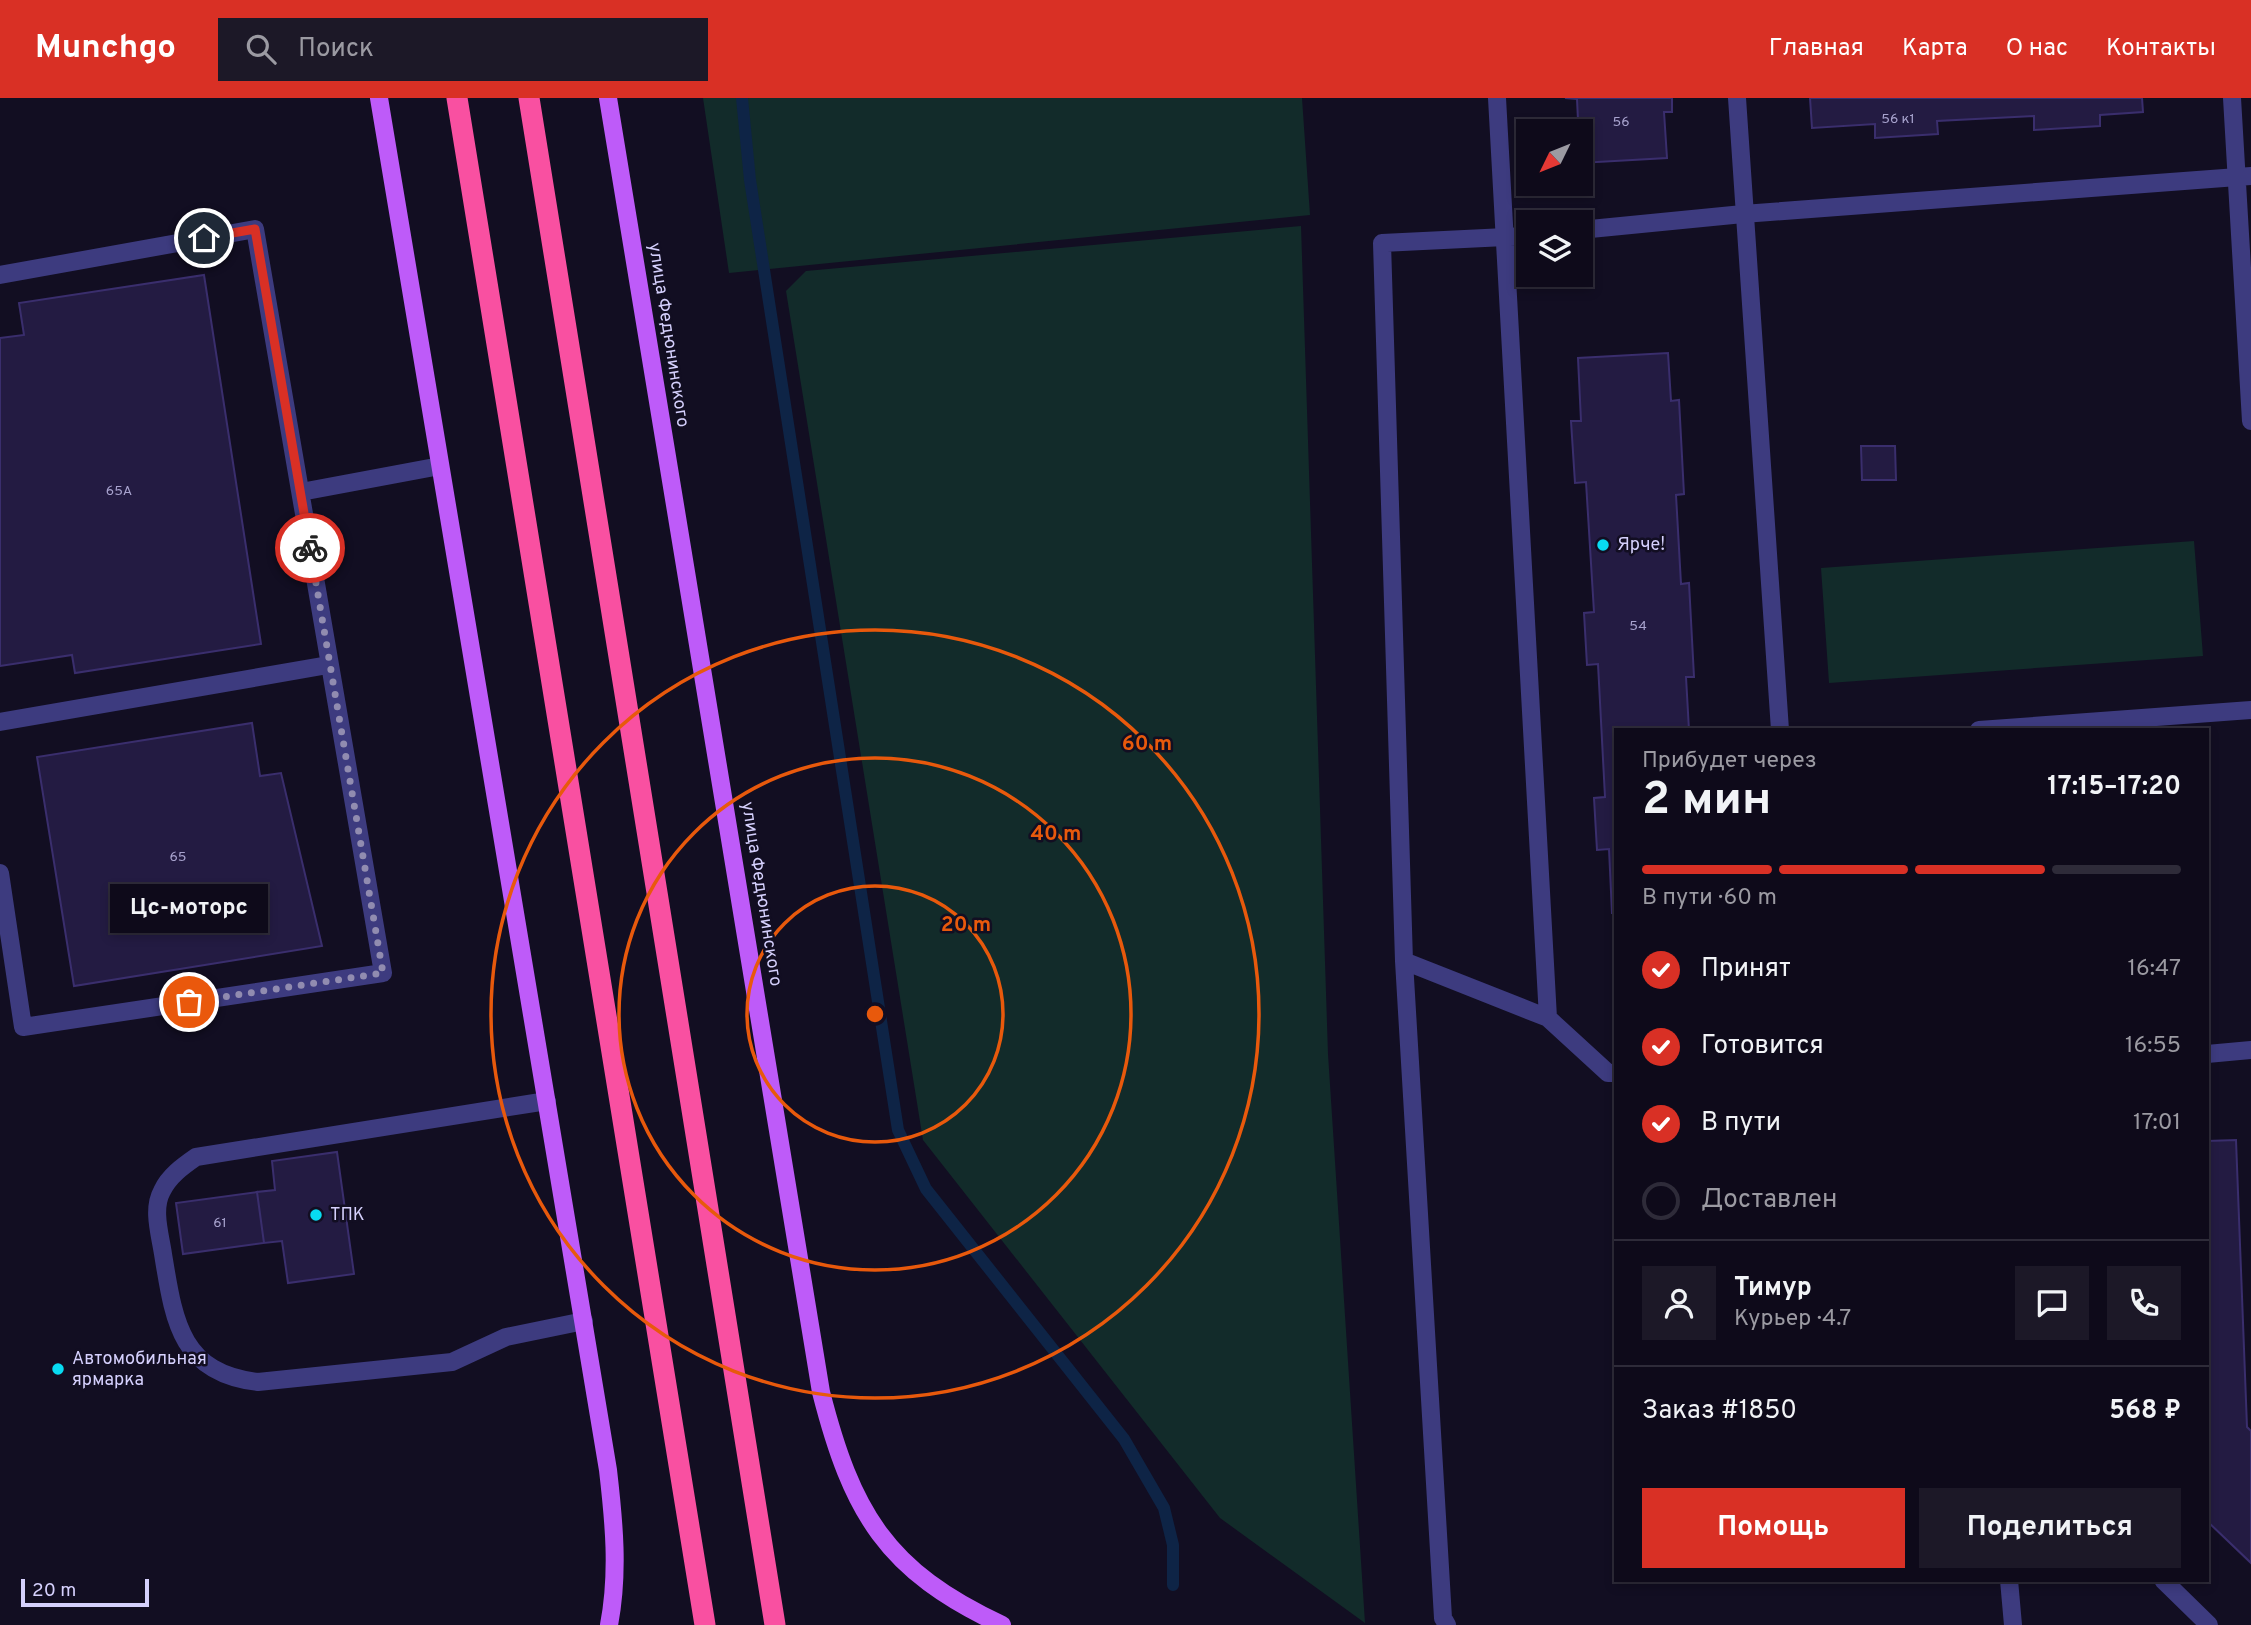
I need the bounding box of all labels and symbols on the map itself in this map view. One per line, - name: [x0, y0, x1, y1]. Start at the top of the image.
- house number: 56 к1: [1881, 111, 1915, 128]
- house number: 56: [1612, 114, 1630, 131]
- north arrow: [1516, 119, 1592, 196]
- pin: [174, 208, 234, 268]
- street label: улица Федюнинского: [642, 241, 694, 429]
- house number: 65А: [106, 483, 132, 500]
- courier: [275, 513, 345, 583]
- place label: Ярче!: [1617, 534, 1665, 557]
- marker: Ярче!: [1595, 537, 1611, 553]
- house number: 54: [1629, 618, 1647, 635]
- text: 60 m: [1122, 731, 1172, 758]
- street label: улица Федюнинского: [735, 800, 787, 988]
- text: 40 m: [1031, 821, 1081, 848]
- house number: 65: [169, 849, 187, 866]
- callout: Цс-моторс: [110, 883, 268, 932]
- text: 20 m: [941, 912, 991, 939]
- pin: [159, 972, 219, 1032]
- centre of rings: [863, 1002, 887, 1026]
- place label: ТПК: [330, 1204, 365, 1227]
- marker: ТПК: [308, 1207, 324, 1223]
- house number: 61: [213, 1215, 227, 1232]
- place label: Автомобильная ярмарка: [72, 1348, 207, 1392]
- marker: Автомобильная ярмарка: [50, 1361, 66, 1377]
- scale bar: [21, 1576, 149, 1608]

